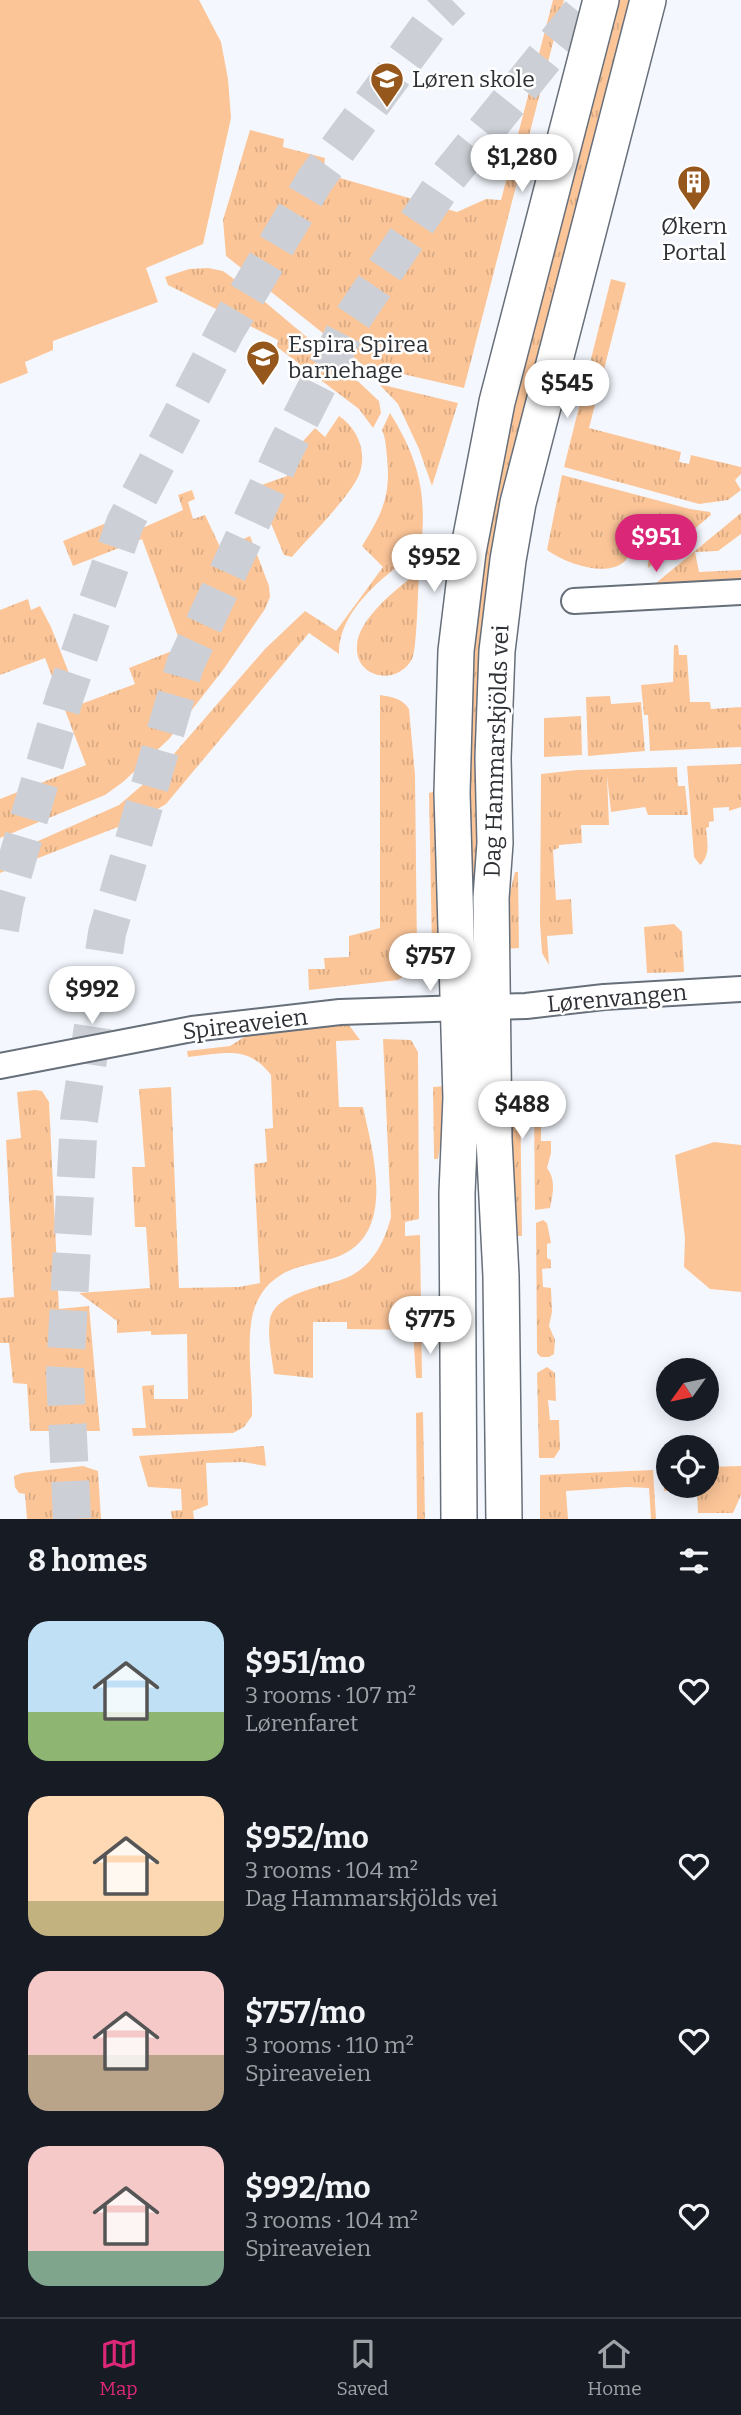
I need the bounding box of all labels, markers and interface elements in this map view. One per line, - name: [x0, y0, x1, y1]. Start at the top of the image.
- school or university icon: Løren skole: [368, 60, 406, 109]
- place label: Løren skole: [412, 65, 535, 93]
- pin: $1,280: [465, 134, 579, 194]
- text: $1,280: [486, 143, 558, 171]
- building icon: Økern Portal: [675, 163, 713, 212]
- place label: Økern Portal: [661, 212, 728, 266]
- place label: Espira Spirea barnehage: [288, 330, 429, 384]
- school or university icon: Espira Spirea barnehage: [244, 338, 282, 387]
- pin: $545: [526, 360, 608, 420]
- text: $545: [540, 369, 594, 397]
- pin: $951: [615, 514, 697, 574]
- text: $951: [631, 523, 681, 551]
- pin: $952: [393, 534, 475, 594]
- text: $952: [408, 543, 460, 571]
- street label: Dag Hammarskjölds vei: [478, 624, 514, 878]
- pin: $757: [389, 934, 471, 993]
- text: $757: [405, 942, 455, 970]
- pin: $992: [51, 967, 133, 1026]
- text: $992: [65, 975, 119, 1003]
- street label: Lørenvangen: [546, 978, 689, 1018]
- street label: Spireaveien: [181, 1002, 310, 1046]
- pin: $488: [481, 1082, 563, 1141]
- text: $488: [494, 1090, 550, 1118]
- pin: $775: [389, 1296, 471, 1356]
- text: $775: [405, 1305, 455, 1333]
- north arrow: [656, 1358, 719, 1421]
- map controls: [656, 1358, 719, 1498]
- button: locate: [656, 1435, 719, 1498]
- icon: filters: [675, 1542, 713, 1580]
- text: 8 homes: [28, 1543, 148, 1579]
- text: $951/mo: [245, 1645, 365, 1681]
- icon: home: [84, 1649, 168, 1733]
- icon: heart: [675, 1672, 713, 1710]
- text: 3 rooms · 107 m²: [245, 1681, 416, 1709]
- text: Lørenfaret: [245, 1709, 358, 1737]
- text: $952/mo: [245, 1820, 369, 1856]
- icon: home: [84, 1824, 168, 1908]
- icon: heart: [675, 1847, 713, 1885]
- text: 3 rooms · 104 m²: [245, 1856, 418, 1884]
- text: Dag Hammarskjölds vei: [245, 1884, 498, 1912]
- text: $757/mo: [245, 1995, 366, 2031]
- icon: home: [84, 1999, 168, 2083]
- icon: heart: [675, 2022, 713, 2060]
- text: 3 rooms · 110 m²: [245, 2031, 414, 2059]
- text: Spireaveien: [245, 2059, 371, 2087]
- text: $992/mo: [245, 2170, 371, 2206]
- icon: home: [84, 2174, 168, 2258]
- icon: heart: [675, 2197, 713, 2235]
- text: 3 rooms · 104 m²: [245, 2206, 418, 2234]
- text: Spireaveien: [245, 2234, 371, 2262]
- tab: Map: [99, 2335, 138, 2400]
- tab: Saved: [336, 2335, 389, 2400]
- tab: Home: [587, 2335, 642, 2400]

